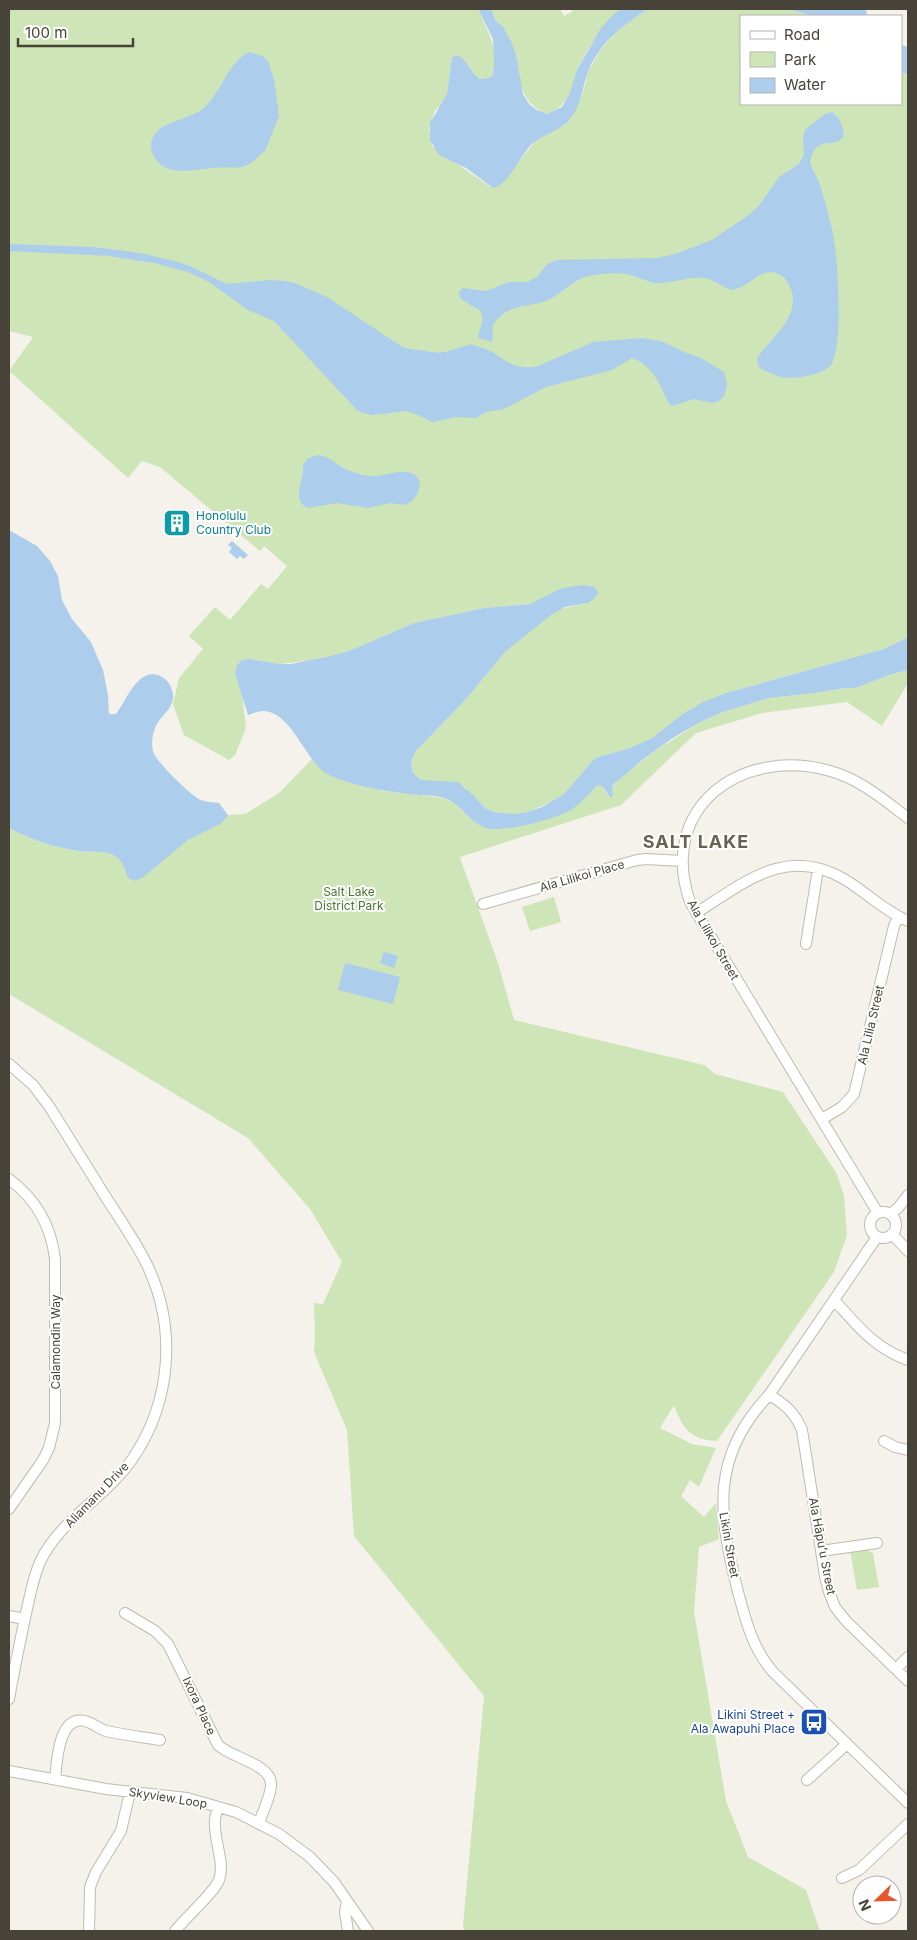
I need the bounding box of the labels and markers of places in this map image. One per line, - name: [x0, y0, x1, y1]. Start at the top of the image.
- building icon: Honolulu Country Club: [162, 508, 192, 538]
- place label: Honolulu Country Club: [196, 508, 271, 537]
- place label: Likini Street + Ala Awapuhi Place: [691, 1707, 795, 1736]
- bus stop icon: Likini Street + Ala Awapuhi Place: [799, 1707, 829, 1737]

